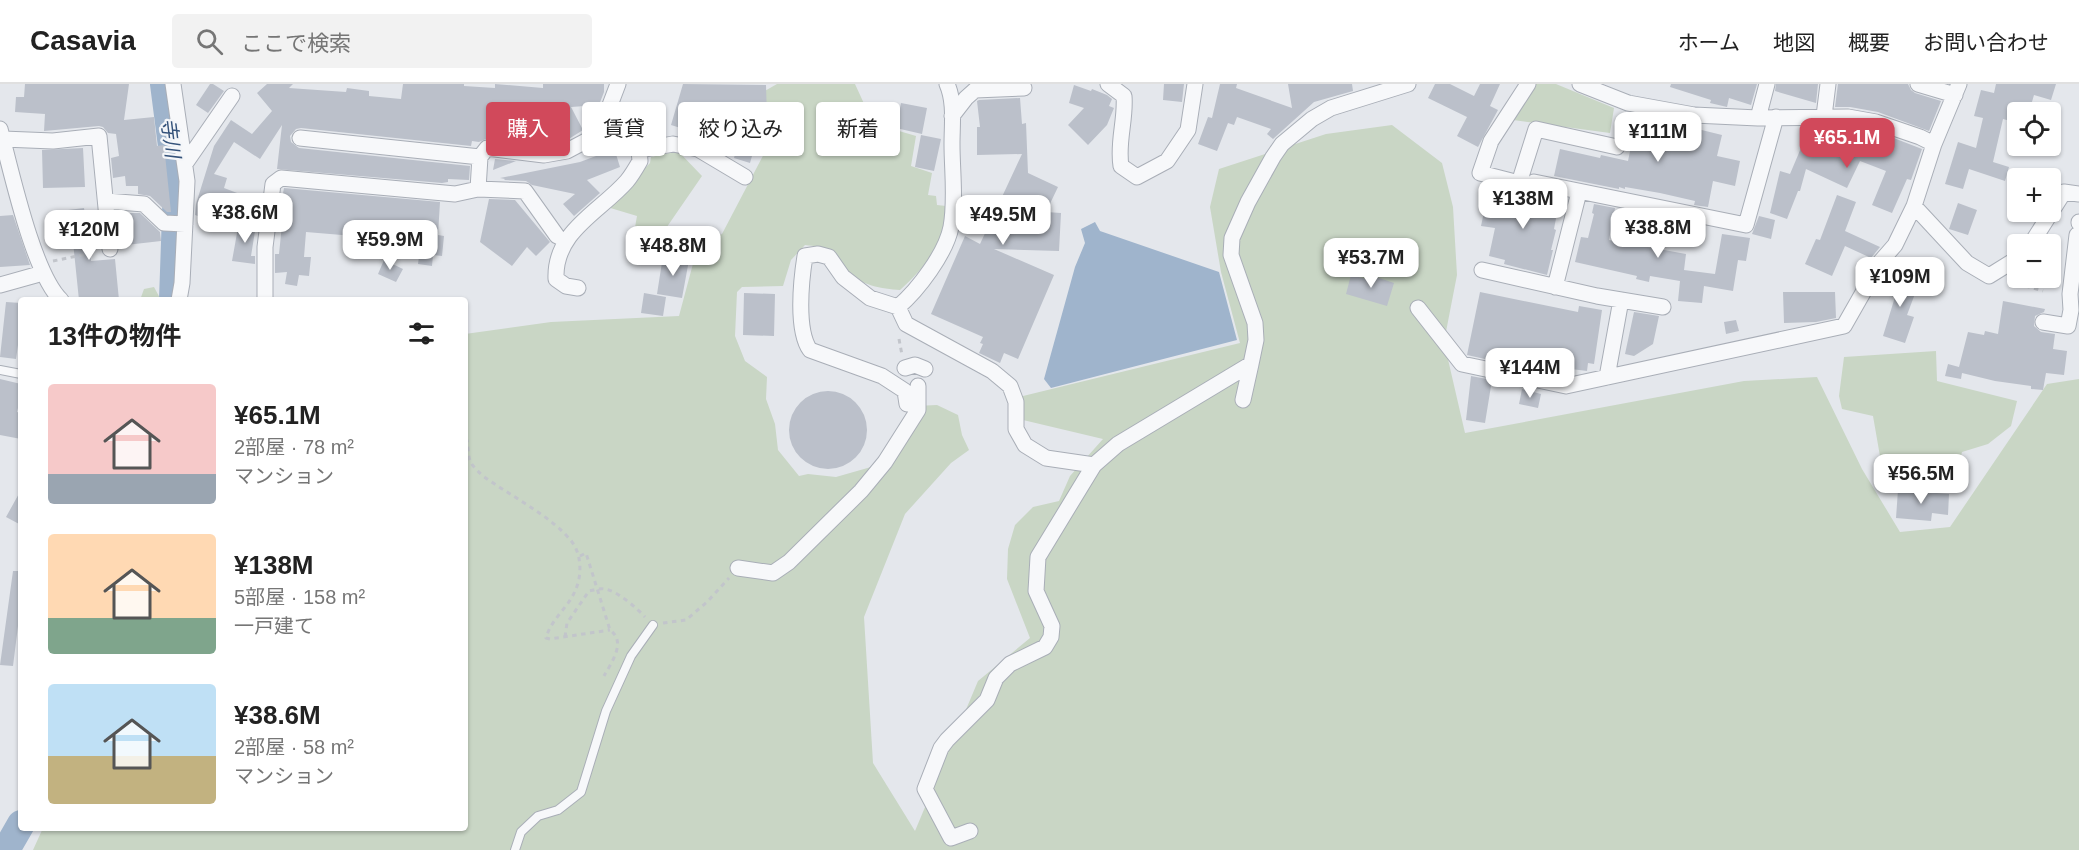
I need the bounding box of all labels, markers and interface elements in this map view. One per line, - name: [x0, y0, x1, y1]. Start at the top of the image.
- search box: [172, 14, 592, 68]
- text: Casavia: [30, 25, 136, 56]
- icon: search: [193, 25, 226, 58]
- text: ここで検索: [241, 31, 351, 56]
- text: ホーム: [1678, 31, 1740, 54]
- text: 地図: [1773, 31, 1815, 54]
- text: 概要: [1848, 31, 1890, 54]
- text: お問い合わせ: [1923, 31, 2049, 54]
- chip: 購入: [486, 102, 570, 156]
- chip: 賃貸: [582, 102, 666, 156]
- chip: 絞り込み: [678, 102, 804, 156]
- chip: 新着: [816, 102, 900, 156]
- map controls: [2007, 102, 2061, 288]
- button: locate: [2007, 102, 2061, 156]
- pin: ¥111M: [1616, 112, 1700, 163]
- water label: 寺川: [158, 117, 185, 161]
- pin: ¥65.1M: [1798, 118, 1896, 169]
- text: ¥111M: [1629, 120, 1687, 142]
- text: ¥65.1M: [1814, 126, 1880, 148]
- button: +: [2007, 168, 2061, 222]
- pin: ¥138M: [1481, 179, 1565, 230]
- text: ¥138M: [1492, 187, 1554, 209]
- pin: ¥38.6M: [196, 193, 294, 244]
- pin: ¥49.5M: [954, 195, 1052, 246]
- text: ¥38.6M: [212, 201, 278, 223]
- text: ¥49.5M: [970, 203, 1036, 225]
- pin: ¥38.8M: [1609, 208, 1707, 259]
- pin: ¥120M: [47, 210, 131, 261]
- text: ¥38.8M: [1625, 216, 1691, 238]
- text: ¥120M: [58, 218, 120, 240]
- pin: ¥59.9M: [341, 220, 439, 271]
- pin: ¥48.8M: [624, 226, 722, 277]
- text: ¥59.9M: [357, 228, 423, 250]
- text: ¥48.8M: [640, 234, 706, 256]
- button: −: [2007, 234, 2061, 288]
- pin: ¥53.7M: [1322, 238, 1420, 289]
- text: ¥53.7M: [1338, 246, 1404, 268]
- pin: ¥109M: [1858, 257, 1942, 308]
- text: ¥109M: [1869, 265, 1931, 287]
- icon: filters: [405, 317, 438, 350]
- text: 13件の物件: [48, 321, 181, 351]
- pin: ¥144M: [1488, 348, 1572, 399]
- text: ¥144M: [1499, 356, 1561, 378]
- text: ¥65.1M: [234, 400, 321, 430]
- icon: home: [96, 408, 168, 480]
- text: 2部屋 · 78 m²: [234, 436, 354, 458]
- pin: ¥56.5M: [1872, 454, 1970, 505]
- text: ¥56.5M: [1888, 462, 1954, 484]
- text: マンション: [234, 465, 334, 487]
- text: ¥138M: [234, 550, 314, 580]
- icon: home: [96, 558, 168, 630]
- text: 5部屋 · 158 m²: [234, 586, 365, 608]
- text: 一戸建て: [234, 615, 314, 637]
- text: ¥38.6M: [234, 700, 321, 730]
- icon: home: [96, 708, 168, 780]
- text: 2部屋 · 58 m²: [234, 736, 354, 758]
- text: マンション: [234, 765, 334, 787]

